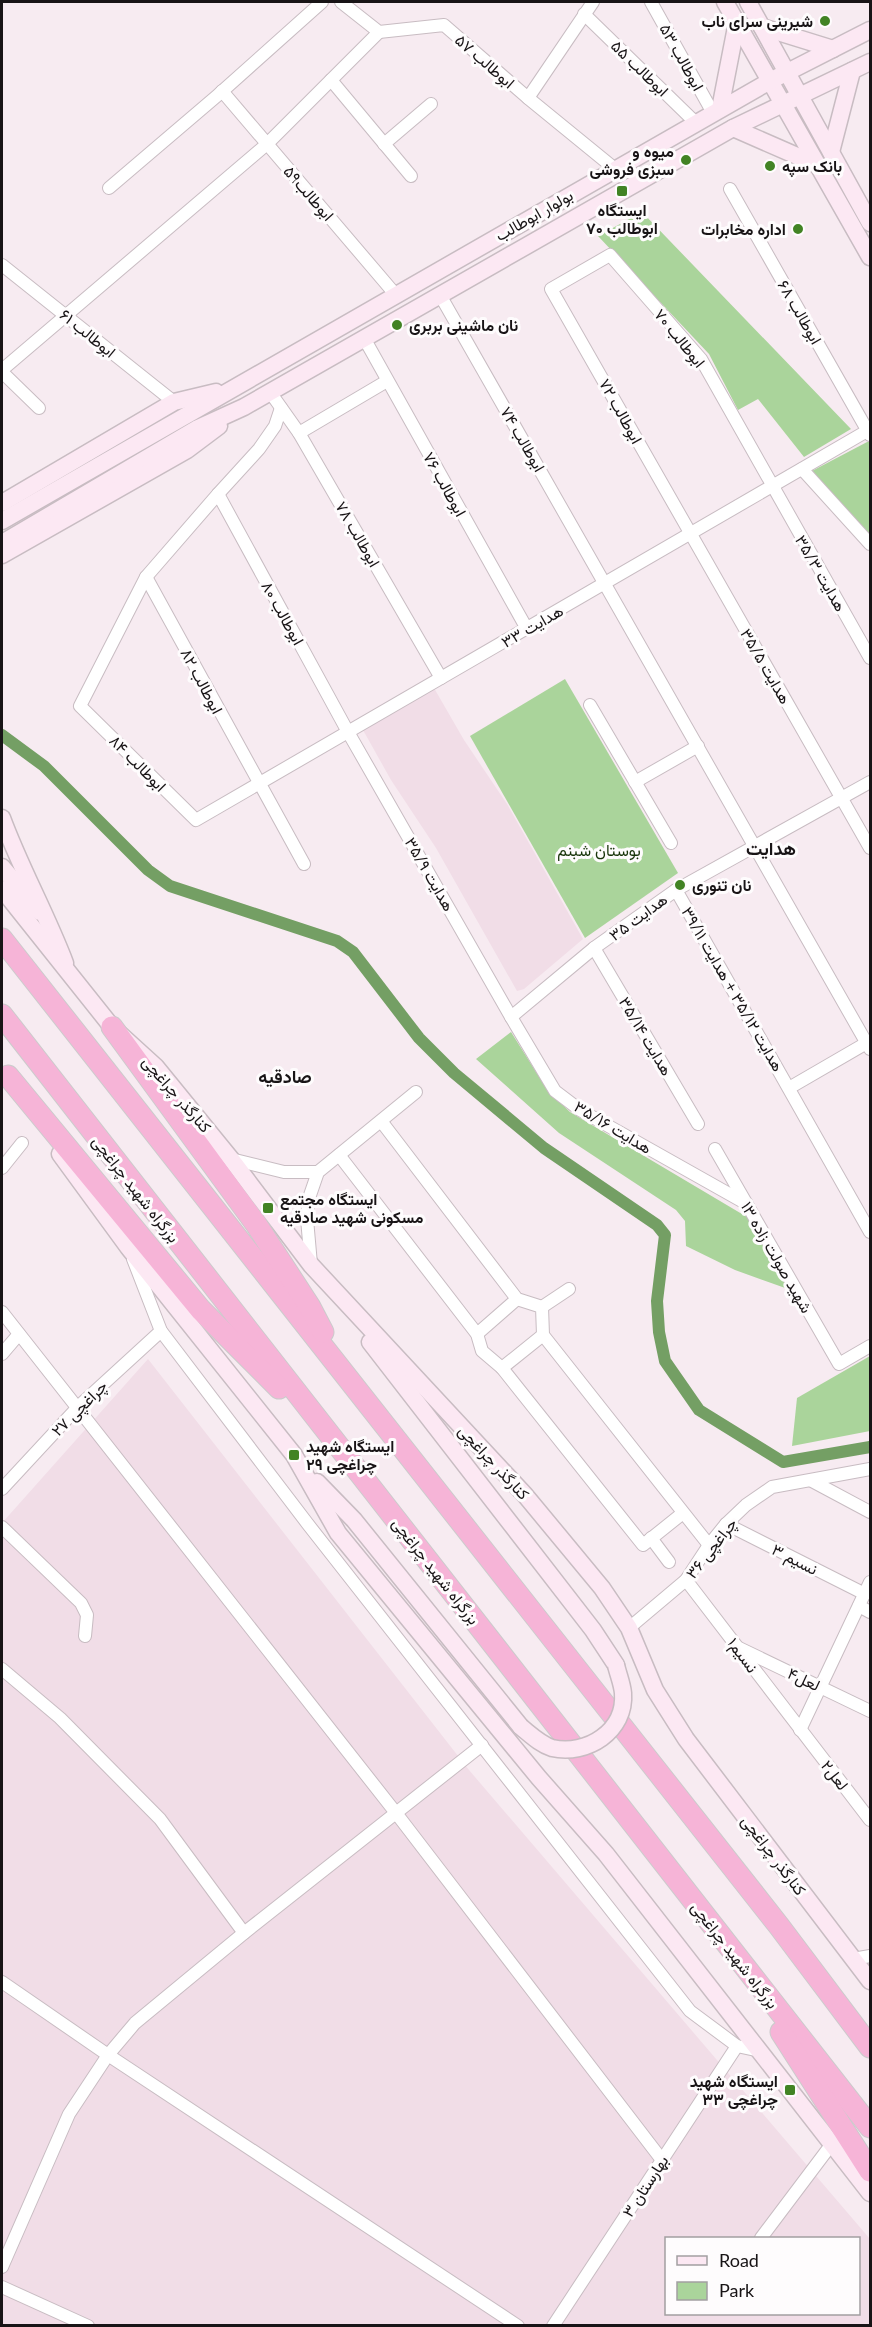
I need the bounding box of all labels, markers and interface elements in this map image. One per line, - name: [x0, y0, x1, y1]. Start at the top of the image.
- place label: شیرینی سرای ناب: [702, 11, 813, 32]
- marker: شیرینی سرای ناب: [818, 14, 832, 28]
- street label: ابوطالب ۵۳: [655, 20, 709, 95]
- street label: ابوطالب ۵۷: [450, 30, 519, 93]
- street label: ابوطالب ۵۵: [606, 36, 673, 101]
- place label: میوه و سبزی فروشی: [590, 141, 674, 180]
- marker: میوه و سبزی فروشی: [679, 153, 693, 167]
- place label: بانک سپه: [782, 156, 842, 178]
- marker: بانک سپه: [763, 159, 777, 173]
- street label: ابوطالب۵۹: [279, 161, 338, 225]
- marker: ایستگاه ابوطالب ۷۰: [615, 184, 629, 198]
- street label: بولوار ابوطالب: [492, 185, 577, 246]
- place label: ایستگاه ابوطالب ۷۰: [586, 200, 658, 239]
- place label: اداره مخابرات: [701, 219, 786, 240]
- marker: اداره مخابرات: [791, 222, 805, 236]
- street label: ابوطالب ۶۸: [773, 276, 826, 348]
- street label: ابوطالب ۶۱: [55, 304, 120, 362]
- street label: ابوطالب ۷۰: [649, 305, 710, 372]
- place label: نان ماشینی بربری: [409, 315, 519, 336]
- marker: نان ماشینی بربری: [390, 318, 404, 332]
- street label: ابوطالب ۷۲: [594, 375, 647, 448]
- street label: ابوطالب ۷۴: [495, 403, 550, 476]
- street label: ابوطالب ۷۶: [418, 448, 471, 520]
- street label: ابوطالب ۷۸: [330, 498, 385, 571]
- street label: هدایت ۳۵/۳: [791, 531, 851, 615]
- street label: ابوطالب ۸۰: [256, 578, 309, 649]
- street label: هدایت ۳۳: [497, 600, 567, 652]
- street label: هدایت ۳۵/۵: [736, 625, 796, 707]
- street label: ابوطالب ۸۲: [175, 645, 228, 718]
- street label: ابوطالب ۸۴: [105, 730, 171, 796]
- street label: هدایت ۳۵/۹: [401, 833, 459, 915]
- district label: هدایت: [746, 837, 796, 860]
- park label: بوستان شبنم: [557, 840, 641, 861]
- place label: نان تنوری: [692, 875, 752, 896]
- marker: نان تنوری: [673, 878, 687, 892]
- street label: هدایت ۳۵: [605, 889, 671, 945]
- street label: هدایت ۳۵/۱۲ + هدایت ۳۹/۱۱: [678, 903, 788, 1075]
- street label: هدایت ۳۵/۱۴: [615, 993, 677, 1079]
- street label: کنارگذر چراغچی: [137, 1052, 216, 1138]
- district label: صادقیه: [258, 1065, 312, 1088]
- street label: هدایت ۳۵/۱۶: [571, 1096, 655, 1158]
- street label: بزرگراه شهید چراغچی: [86, 1132, 184, 1248]
- place label: ایستگاه مجتمع مسکونی شهید صادقیه: [280, 1189, 424, 1228]
- street label: شهید صولت زاده ۱۳: [736, 1198, 817, 1317]
- marker: ایستگاه مجتمع مسکونی شهید صادقیه: [261, 1201, 275, 1215]
- street label: چراغچی ۲۷: [47, 1376, 113, 1442]
- street label: کنارگذر چراغچی: [453, 1420, 534, 1505]
- place label: ایستگاه شهید چراغچی ۲۹: [306, 1436, 394, 1476]
- marker: ایستگاه شهید چراغچی ۲۹: [287, 1448, 301, 1462]
- street label: چراغچی ۳۶: [681, 1513, 743, 1584]
- street label: بزرگراه شهید چراغچی: [386, 1514, 484, 1630]
- street label: نسیم ۳: [768, 1539, 821, 1580]
- street label: نسیم۱: [723, 1634, 763, 1677]
- street label: لعل۴: [784, 1663, 823, 1696]
- street label: لعل۲: [816, 1756, 853, 1795]
- street label: کنارگذر چراغچی: [736, 1811, 811, 1900]
- street label: بزرگراه شهید چراغچی: [685, 1898, 783, 2014]
- place label: ایستگاه شهید چراغچی ۳۳: [690, 2071, 778, 2111]
- marker: ایستگاه شهید چراغچی ۳۳: [783, 2083, 797, 2097]
- street label: بهارستان ۳: [618, 2151, 673, 2221]
- legend: [665, 2237, 860, 2315]
- text: Road: [719, 2249, 759, 2271]
- text: Park: [719, 2279, 755, 2301]

